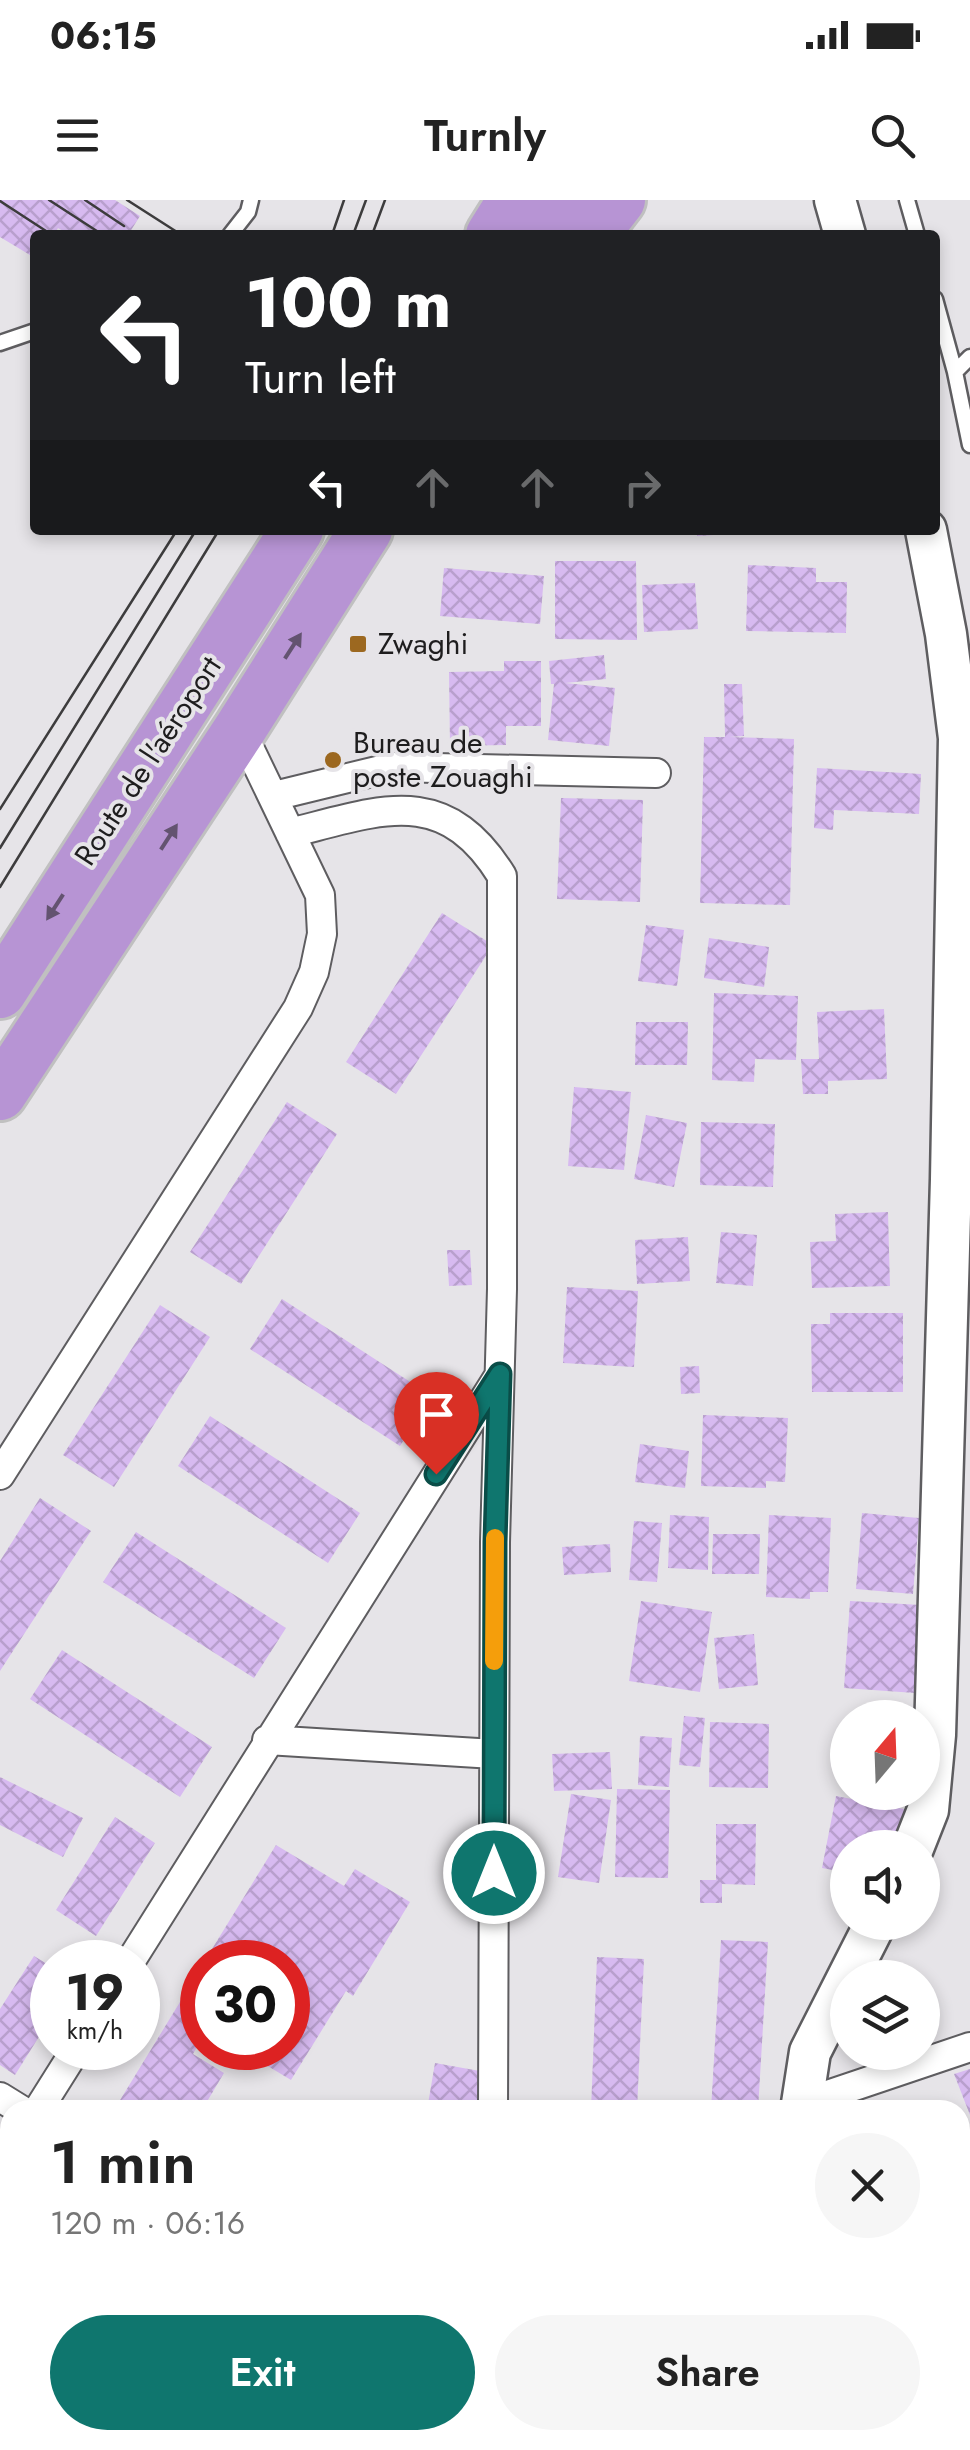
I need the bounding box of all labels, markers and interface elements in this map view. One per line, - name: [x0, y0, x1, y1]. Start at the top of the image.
- text: 06:15: [50, 8, 157, 63]
- text: Turnly: [424, 103, 546, 168]
- icon: menu: [50, 108, 105, 163]
- icon: search: [865, 108, 920, 163]
- text: 100 m: [245, 252, 452, 353]
- icon: left: [80, 270, 210, 400]
- text: Turn left: [245, 345, 396, 410]
- icon: left: [300, 460, 355, 515]
- icon: ahead: [405, 460, 460, 515]
- icon: ahead: [510, 460, 565, 515]
- icon: right: [615, 460, 670, 515]
- place label: Zwaghi: [378, 622, 468, 665]
- one-way arrow: [283, 633, 301, 660]
- marker: Zwaghi: [347, 633, 369, 655]
- street label: Route de l'aéroport: [64, 647, 232, 874]
- place label: Bureau de poste Zouaghi: [353, 721, 533, 798]
- marker: Bureau de poste Zouaghi: [322, 749, 344, 771]
- one-way arrow: [159, 823, 178, 851]
- one-way arrow: [46, 893, 65, 920]
- pin: [394, 1372, 479, 1475]
- icon: arrive: [409, 1387, 464, 1442]
- north arrow: [830, 1700, 940, 1810]
- map controls: [830, 1700, 940, 2070]
- position arrow: [442, 1821, 546, 1925]
- button: sound: [830, 1830, 940, 1940]
- speed limit sign: 30: [180, 1940, 310, 2070]
- text: 19: [66, 1956, 124, 2029]
- button: layers: [830, 1960, 940, 2070]
- text: km/h: [67, 2012, 123, 2048]
- text: 1 min: [50, 2119, 196, 2206]
- button: close: [815, 2133, 920, 2238]
- text: 120 m · 06:16: [50, 2200, 245, 2246]
- button: Exit: [50, 2315, 475, 2430]
- button: Share: [495, 2315, 920, 2430]

